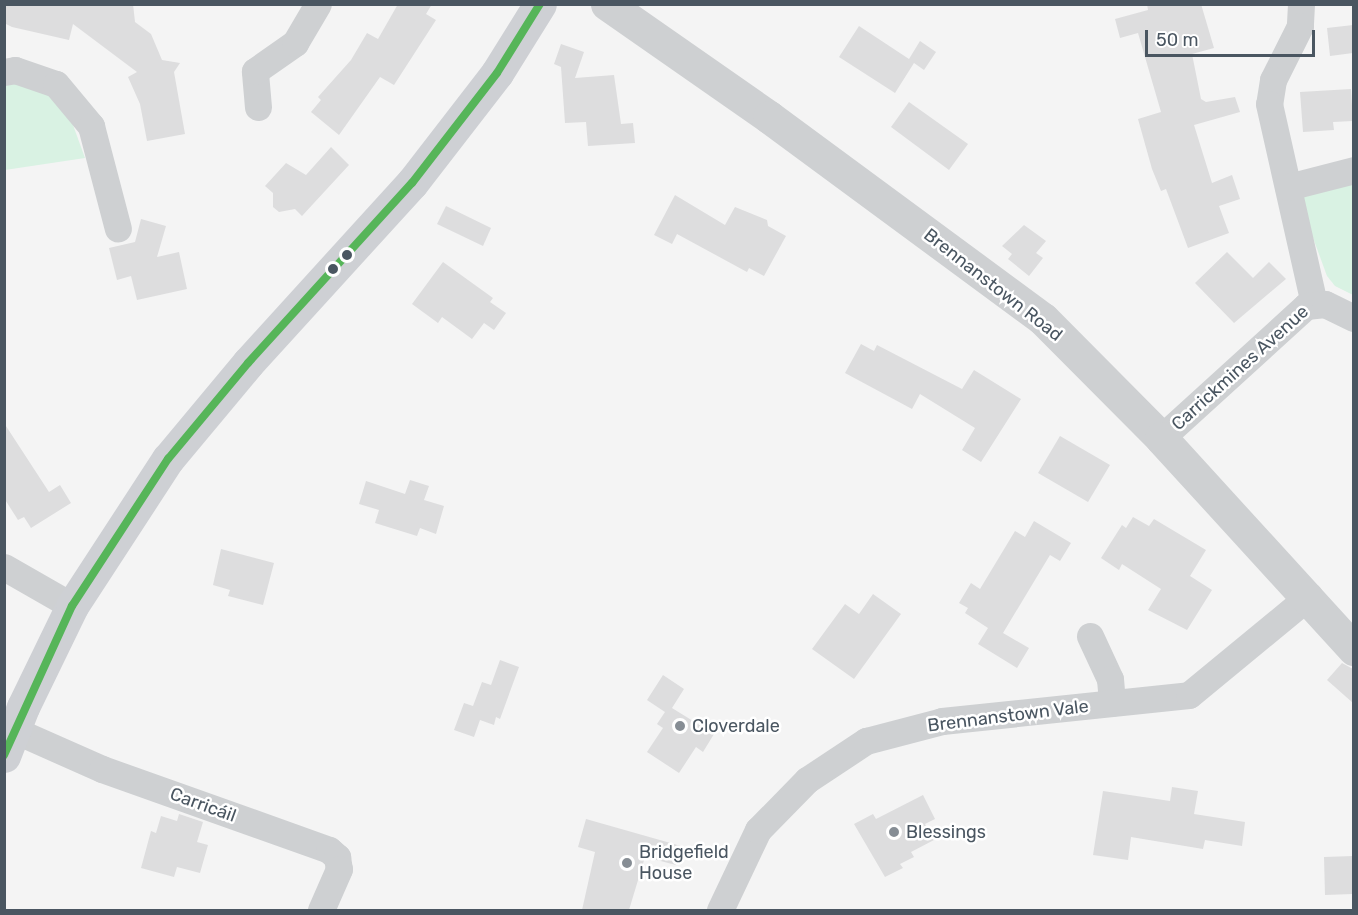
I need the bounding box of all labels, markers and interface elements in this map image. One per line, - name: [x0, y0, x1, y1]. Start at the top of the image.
- scale bar: [1148, 18, 1318, 56]
- text: 50 m: [1156, 29, 1199, 51]
- street label: Brennanstown Road: [919, 224, 1067, 346]
- unlabelled marker: [341, 249, 353, 261]
- unlabelled marker: [327, 263, 339, 275]
- street label: Carrickmines Avenue: [1167, 301, 1313, 435]
- street label: Brennanstown Vale: [926, 695, 1090, 737]
- place label: Cloverdale: [692, 715, 780, 737]
- marker: Cloverdale: [673, 719, 687, 733]
- street label: Carricáil: [167, 783, 239, 827]
- place label: Blessings: [906, 821, 986, 843]
- marker: Blessings: [887, 825, 901, 839]
- place label: Bridgefield House: [639, 842, 729, 884]
- marker: Bridgefield House: [620, 856, 634, 870]

